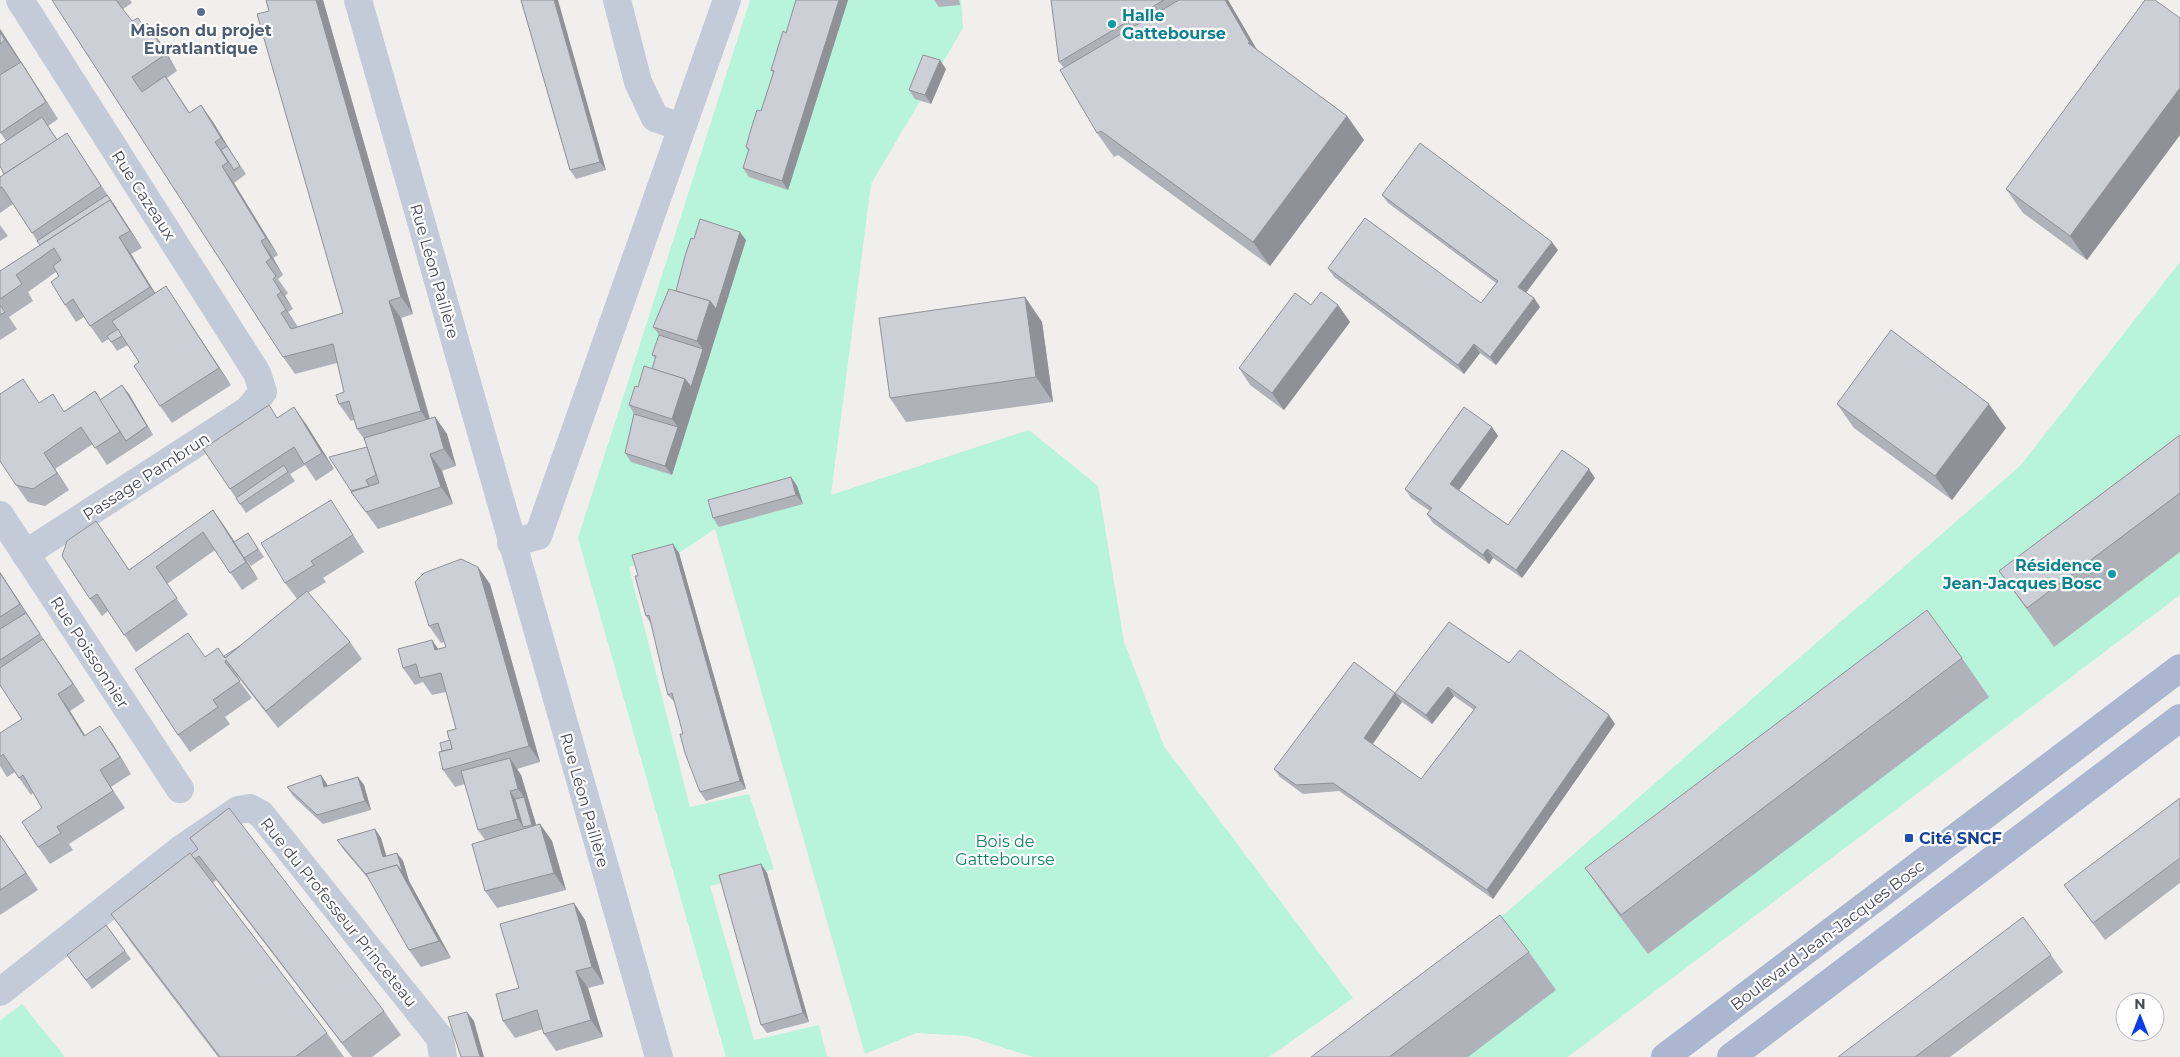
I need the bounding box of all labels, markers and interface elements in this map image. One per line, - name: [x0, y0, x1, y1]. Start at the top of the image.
- marker: Maison du projet Euratlantique: [195, 6, 207, 18]
- place label: Halle Gattebourse: [1122, 6, 1226, 43]
- marker: Halle Gattebourse: [1106, 18, 1118, 30]
- place label: Maison du projet Euratlantique: [130, 21, 272, 58]
- street label: Rue Cazeaux: [108, 147, 180, 244]
- street label: Rue Léon Paillère: [406, 202, 463, 341]
- street label: Passage Pambrun: [79, 428, 213, 524]
- place label: Résidence Jean-Jacques Bosc: [1942, 556, 2103, 593]
- marker: Résidence Jean-Jacques Bosc: [2106, 568, 2118, 580]
- street label: Rue Poissonnier: [46, 593, 133, 712]
- street label: Rue Léon Paillère: [556, 731, 613, 870]
- street label: Rue du Professeur Princeteau: [256, 814, 421, 1011]
- place label: Cité SNCF: [1919, 829, 2002, 848]
- park label: Bois de Gattebourse: [955, 832, 1055, 869]
- marker: Cité SNCF: [1903, 832, 1915, 844]
- street label: Boulevard Jean-Jacques Bosc: [1727, 856, 1928, 1015]
- north arrow: [2115, 992, 2165, 1042]
- text: N: [2134, 995, 2146, 1013]

